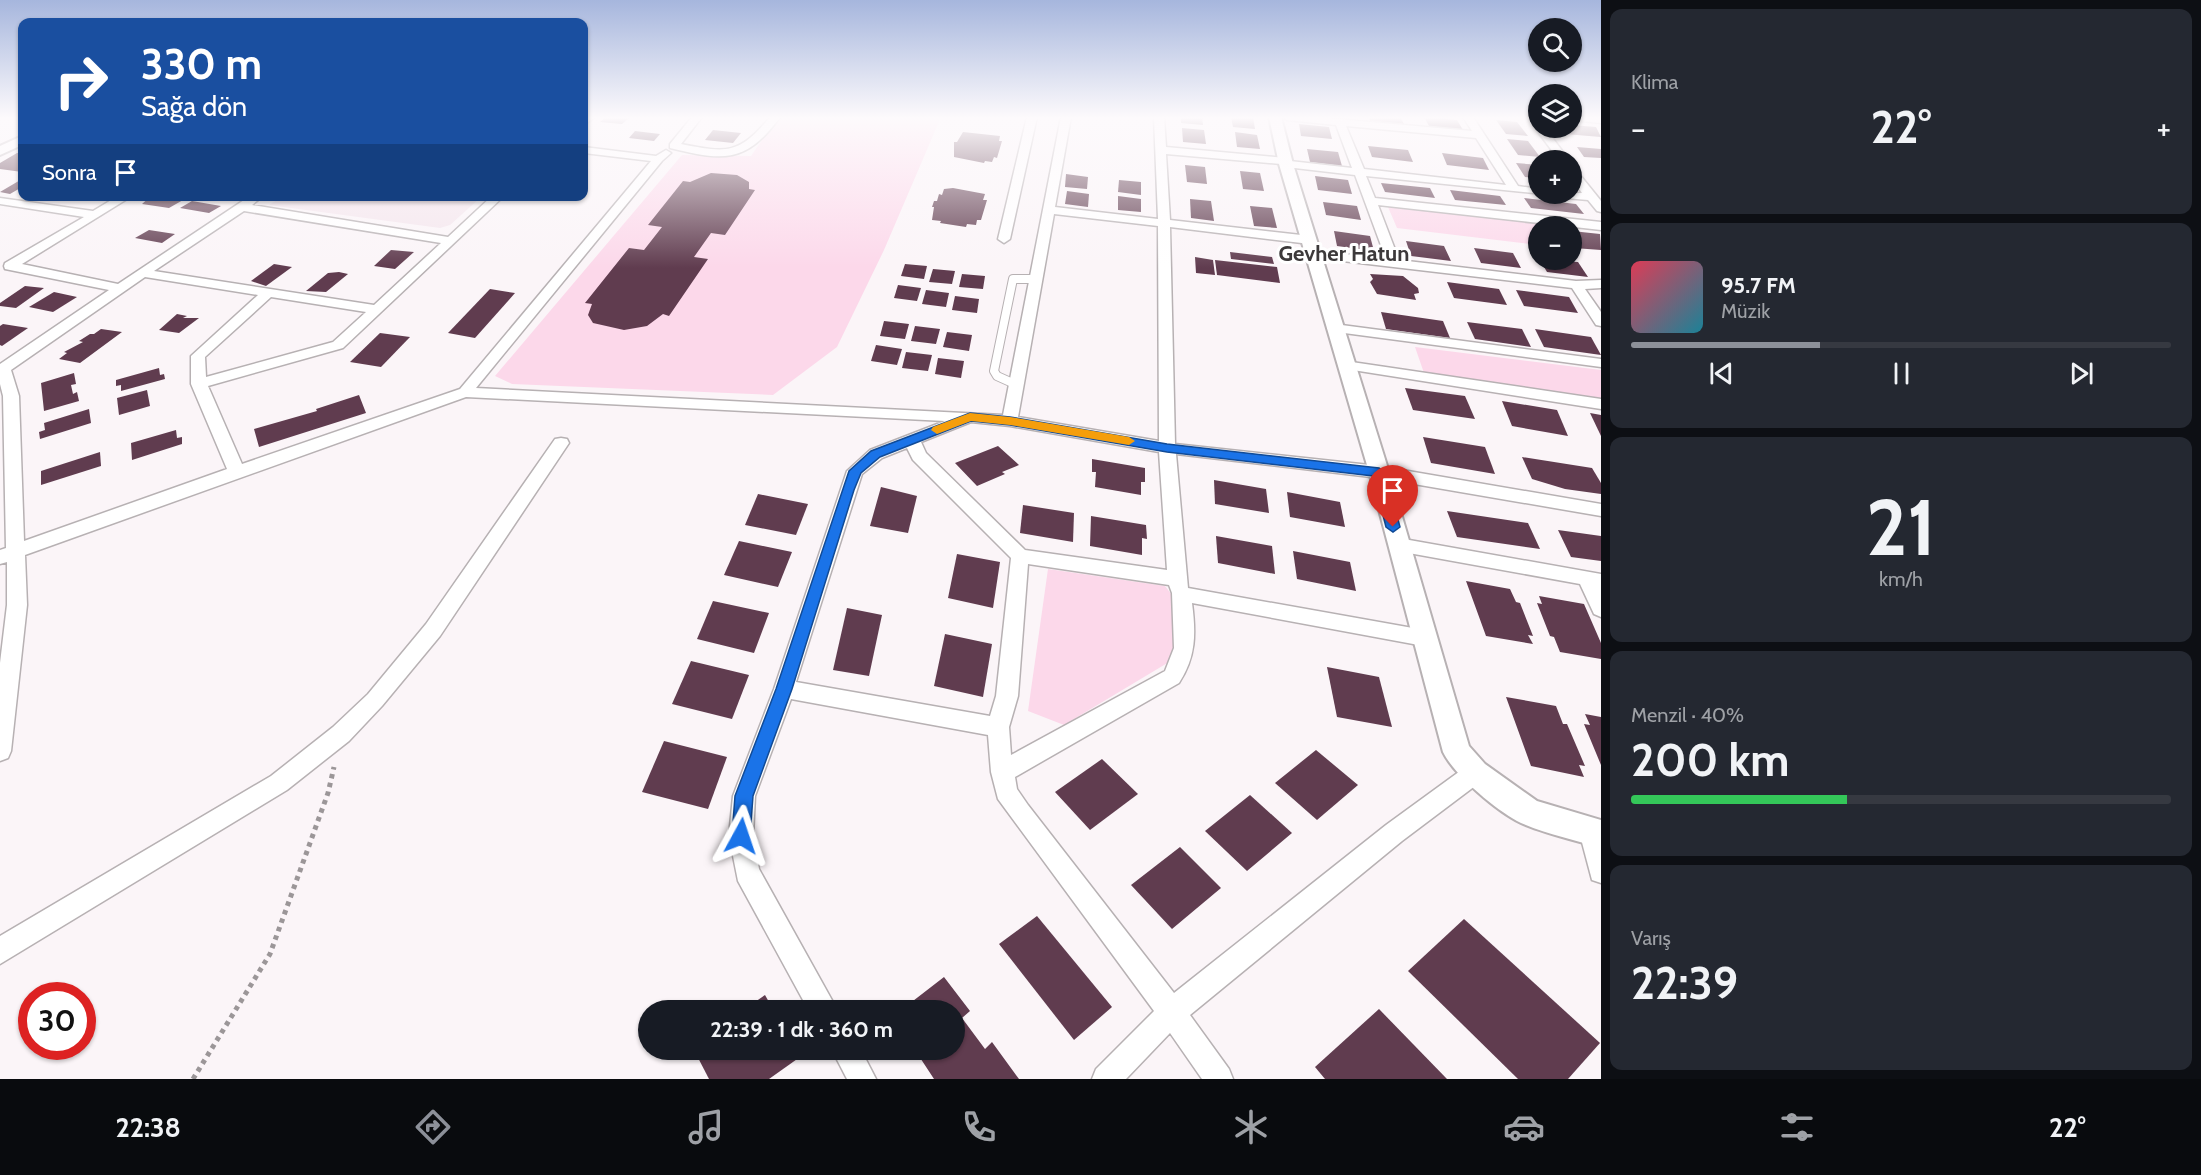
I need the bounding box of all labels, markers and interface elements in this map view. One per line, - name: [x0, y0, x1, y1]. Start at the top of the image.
- map controls: [1528, 18, 1582, 270]
- button: search: [1528, 18, 1582, 72]
- text: 330 m: [141, 38, 262, 90]
- icon: right: [42, 42, 120, 120]
- text: Klima: [1631, 70, 1678, 94]
- button: layers: [1528, 84, 1582, 138]
- text: Sağa dön: [141, 90, 247, 123]
- text: 22°: [1871, 100, 1931, 154]
- text: −: [1631, 108, 1646, 148]
- text: +: [2156, 108, 2171, 148]
- button: +: [1528, 150, 1582, 204]
- icon: arrive: [109, 156, 142, 189]
- text: Sonra: [42, 159, 97, 186]
- button: −: [1528, 216, 1582, 270]
- district label: Gevher Hatun: [1279, 240, 1409, 267]
- text: 95.7 FM: [1721, 272, 1796, 299]
- text: Müzik: [1721, 299, 1770, 323]
- icon: previous: [1705, 357, 1738, 390]
- icon: pause: [1885, 357, 1918, 390]
- icon: next: [2065, 357, 2098, 390]
- pin: [1367, 465, 1418, 527]
- icon: arrive: [1376, 474, 1409, 507]
- text: 21: [1866, 480, 1936, 575]
- text: km/h: [1879, 567, 1923, 591]
- text: Menzil · 40%: [1631, 703, 1744, 727]
- text: 200 km: [1631, 733, 1789, 787]
- position arrow: [709, 804, 773, 868]
- text: Varış: [1631, 926, 1671, 950]
- text: 22:39: [1631, 956, 1738, 1010]
- speed limit sign: 30: [18, 982, 96, 1060]
- text: 22:39 · 1 dk · 360 m: [710, 1016, 893, 1043]
- icon: directions: [412, 1106, 454, 1148]
- icon: music: [685, 1106, 727, 1148]
- icon: phone: [958, 1106, 1000, 1148]
- icon: climate: [1230, 1106, 1272, 1148]
- icon: car: [1503, 1106, 1545, 1148]
- icon: filters: [1776, 1106, 1818, 1148]
- text: 22:38: [115, 1111, 181, 1144]
- text: 22°: [2049, 1111, 2085, 1144]

